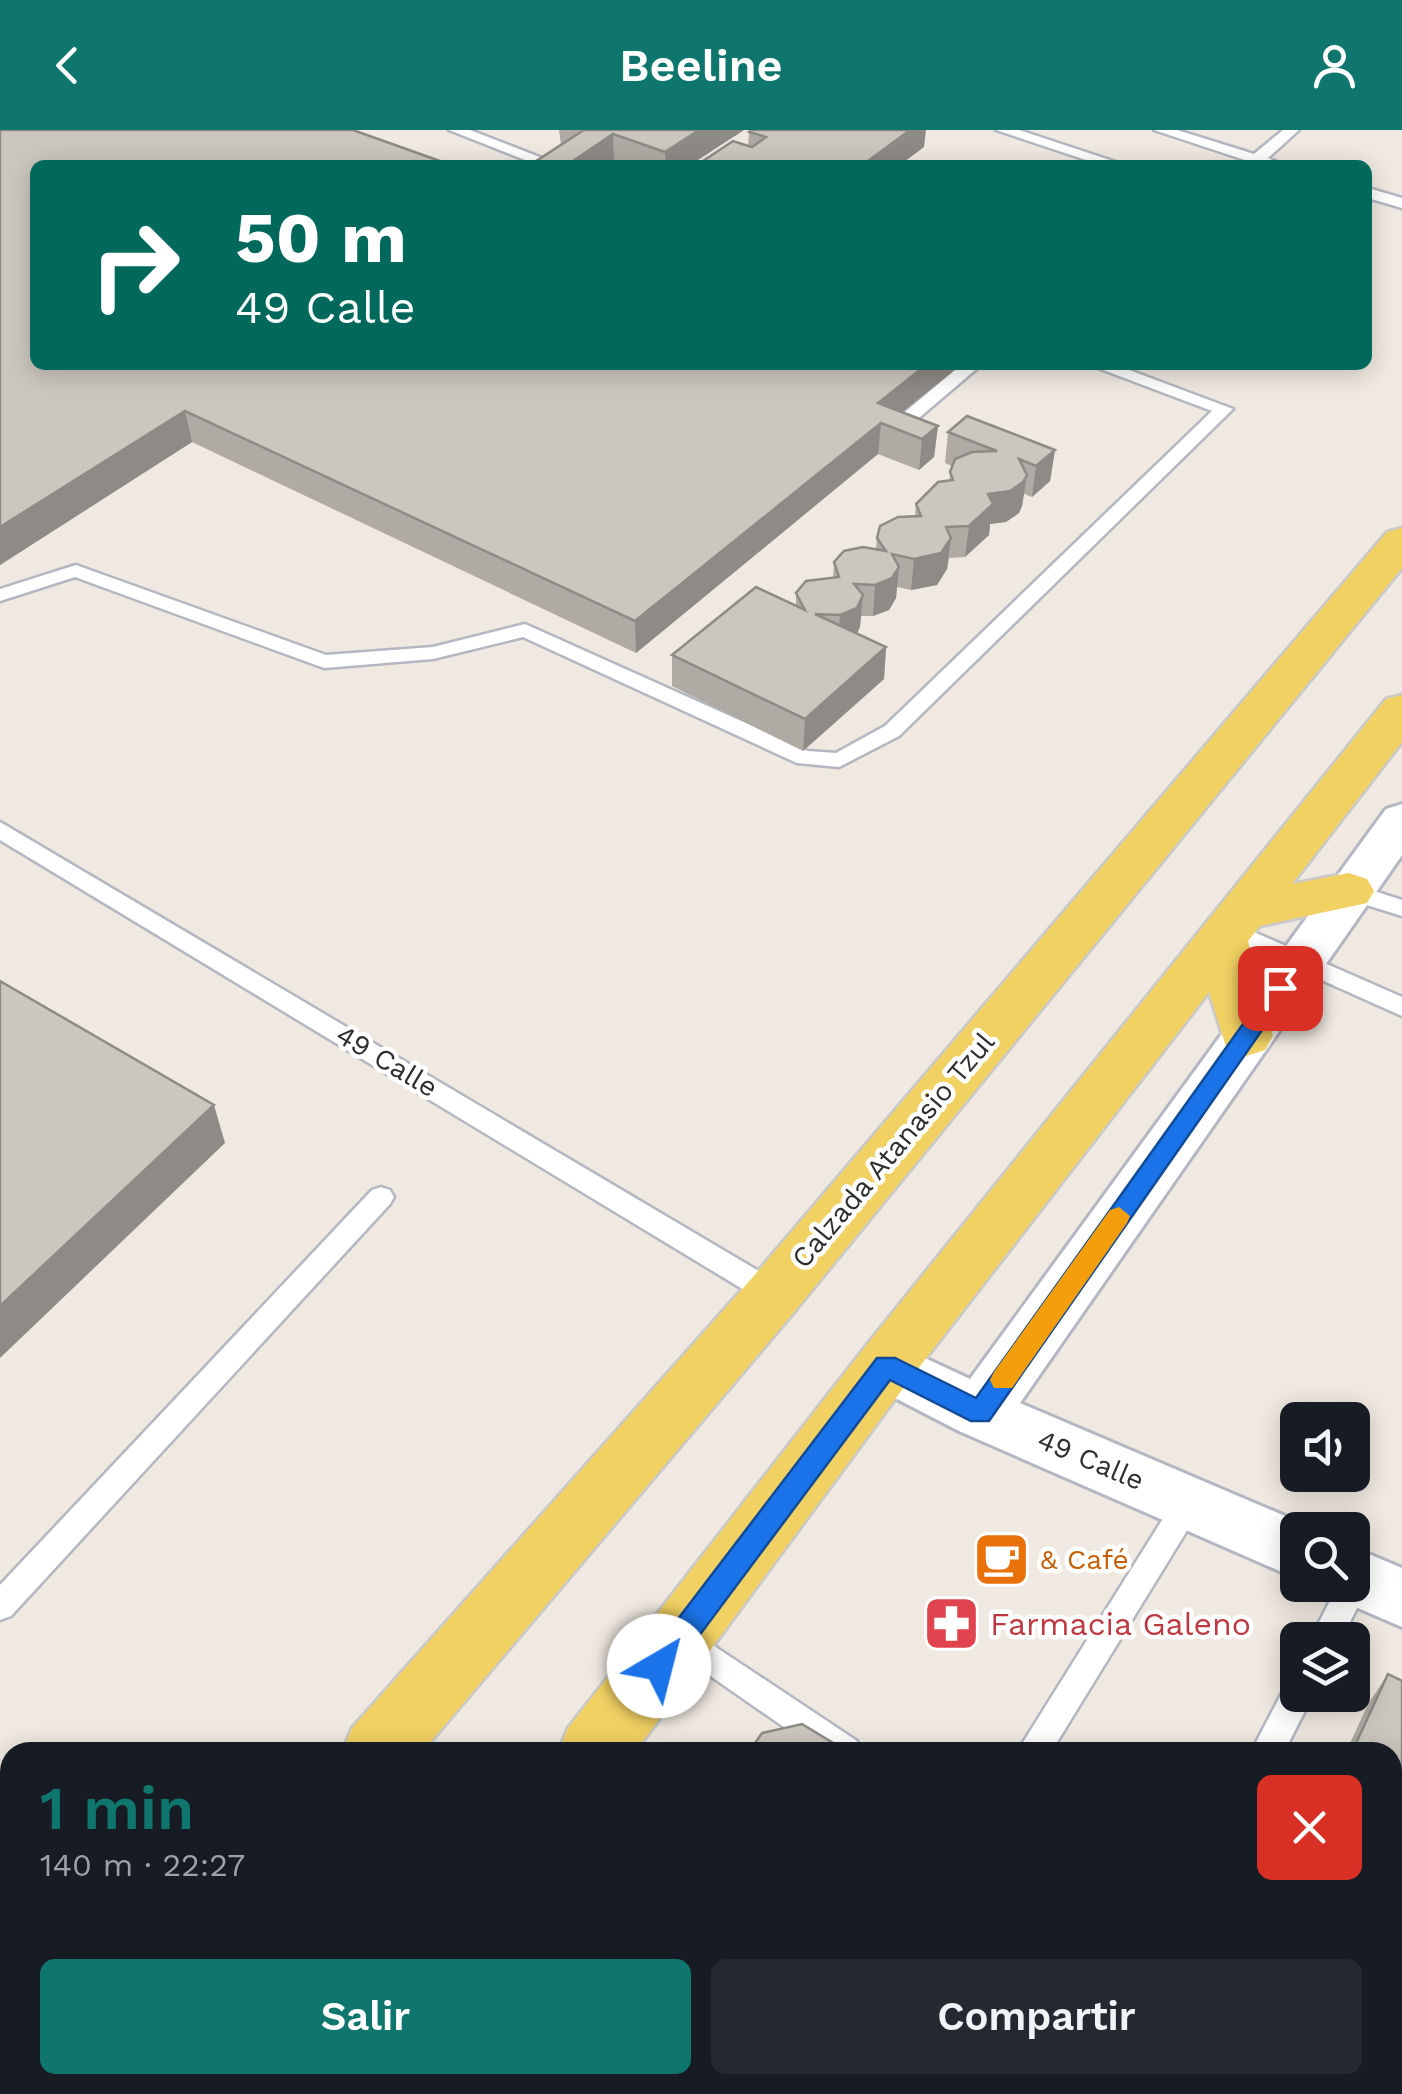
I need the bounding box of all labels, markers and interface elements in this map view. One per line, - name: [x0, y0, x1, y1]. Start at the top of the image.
- icon: back: [40, 38, 95, 93]
- icon: person: [1307, 38, 1362, 93]
- text: Beeline: [619, 39, 783, 92]
- text: 50 m: [235, 197, 407, 279]
- icon: right: [70, 200, 200, 330]
- text: 49 Calle: [235, 281, 415, 334]
- pin: [1238, 946, 1323, 1031]
- icon: arrive: [1253, 961, 1308, 1016]
- street label: 49 Calle: [330, 1018, 444, 1104]
- street label: Calzada Atanasio Tzul: [785, 1025, 1001, 1274]
- map controls: [1280, 1402, 1370, 1712]
- button: sound: [1280, 1402, 1370, 1492]
- street label: 49 Calle: [1033, 1423, 1149, 1497]
- button: search: [1280, 1512, 1370, 1602]
- cafe icon: & Café: [971, 1529, 1031, 1589]
- place label: & Café: [1040, 1543, 1129, 1576]
- pharmacy icon: Farmacia Galeno: [921, 1594, 981, 1654]
- place label: Farmacia Galeno: [990, 1605, 1251, 1643]
- position arrow: [607, 1614, 711, 1718]
- button: layers: [1280, 1622, 1370, 1712]
- text: 1 min: [40, 1773, 194, 1844]
- button: close: [1257, 1775, 1362, 1880]
- text: 140 m · 22:27: [40, 1846, 245, 1884]
- button: Salir: [40, 1959, 691, 2074]
- button: Compartir: [711, 1959, 1362, 2074]

